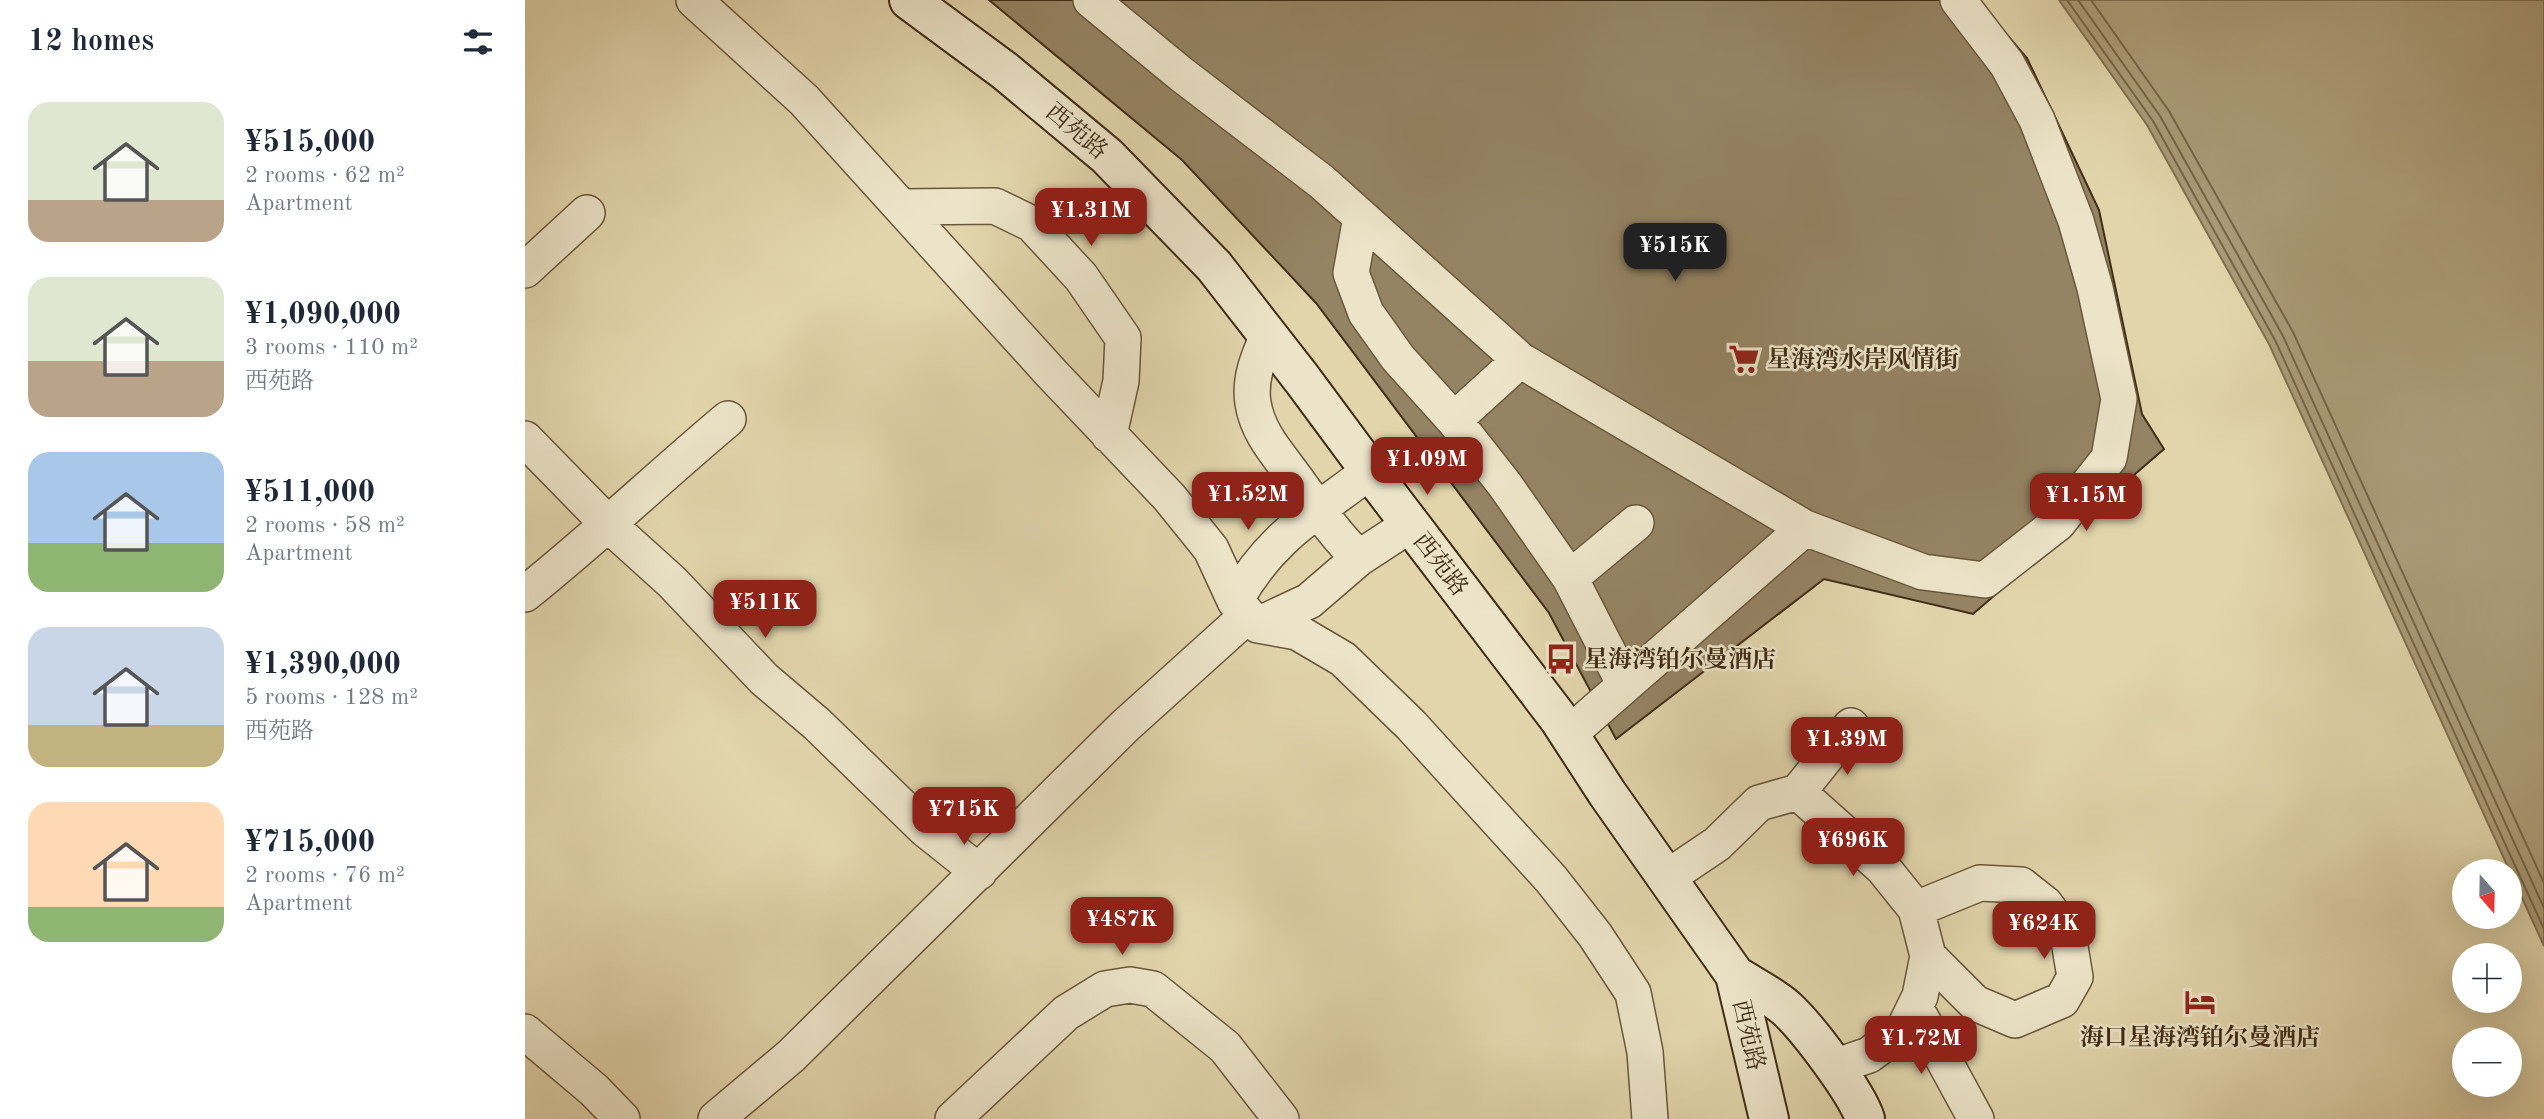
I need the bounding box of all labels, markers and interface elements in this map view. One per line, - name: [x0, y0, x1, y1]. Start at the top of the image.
- icon: filters: [459, 23, 497, 61]
- text: 12 homes: [28, 27, 154, 57]
- street label: 西苑路: [1040, 98, 1113, 165]
- text: ¥515,000: [245, 128, 375, 158]
- icon: home: [84, 130, 168, 214]
- text: 2 rooms · 62 m²: [245, 164, 405, 187]
- pin: ¥1.31M: [1034, 188, 1148, 248]
- text: Apartment: [245, 192, 353, 215]
- text: ¥1.31M: [1051, 199, 1131, 222]
- pin: ¥515K: [1626, 224, 1724, 283]
- text: ¥515K: [1639, 234, 1711, 257]
- text: ¥1,090,000: [245, 300, 401, 330]
- icon: home: [84, 305, 168, 389]
- text: 3 rooms · 110 m²: [245, 336, 418, 359]
- supermarket icon: 星海湾水岸风情街: [1727, 342, 1761, 376]
- place label: 星海湾水岸风情街: [1767, 346, 1959, 373]
- text: 西苑路: [245, 370, 314, 393]
- pin: ¥1.09M: [1370, 438, 1484, 497]
- text: ¥1.09M: [1387, 448, 1467, 471]
- pin: ¥1.52M: [1191, 472, 1305, 532]
- pin: ¥1.15M: [2029, 474, 2143, 533]
- text: ¥511,000: [245, 478, 375, 508]
- icon: home: [84, 480, 168, 564]
- text: ¥1.52M: [1208, 483, 1288, 506]
- text: ¥1.15M: [2046, 484, 2126, 507]
- text: 2 rooms · 58 m²: [245, 514, 405, 537]
- street label: 西苑路: [1408, 528, 1473, 601]
- text: Apartment: [245, 542, 353, 565]
- pin: ¥511K: [716, 580, 814, 640]
- text: ¥511K: [729, 591, 801, 614]
- bus stop icon: 星海湾铂尔曼酒店: [1544, 642, 1578, 676]
- place label: 星海湾铂尔曼酒店: [1584, 646, 1776, 673]
- text: ¥1,390,000: [245, 650, 401, 680]
- icon: home: [84, 655, 168, 739]
- text: 5 rooms · 128 m²: [245, 686, 418, 709]
- pin: ¥1.39M: [1790, 718, 1904, 777]
- text: 西苑路: [245, 720, 314, 743]
- text: ¥1.39M: [1807, 728, 1887, 751]
- pin: ¥715K: [915, 788, 1013, 847]
- text: ¥715K: [928, 798, 1000, 821]
- pin: ¥696K: [1804, 818, 1902, 878]
- text: ¥715,000: [245, 828, 375, 858]
- text: ¥696K: [1817, 829, 1889, 852]
- icon: home: [84, 830, 168, 914]
- north arrow: [2452, 859, 2522, 929]
- map controls: [2452, 859, 2522, 1097]
- text: 2 rooms · 76 m²: [245, 864, 405, 887]
- text: Apartment: [245, 892, 353, 915]
- pin: ¥487K: [1073, 898, 1171, 957]
- pin: ¥624K: [1995, 902, 2093, 961]
- text: ¥487K: [1086, 908, 1158, 931]
- text: ¥624K: [2008, 912, 2080, 935]
- button: +: [2452, 943, 2522, 1013]
- hotel icon: 海口星海湾铂尔曼酒店: [2183, 985, 2217, 1019]
- street label: 西苑路: [1727, 997, 1770, 1073]
- pin: ¥1.72M: [1864, 1016, 1978, 1076]
- place label: 海口星海湾铂尔曼酒店: [2080, 1024, 2320, 1051]
- text: ¥1.72M: [1881, 1027, 1961, 1050]
- button: −: [2452, 1027, 2522, 1097]

